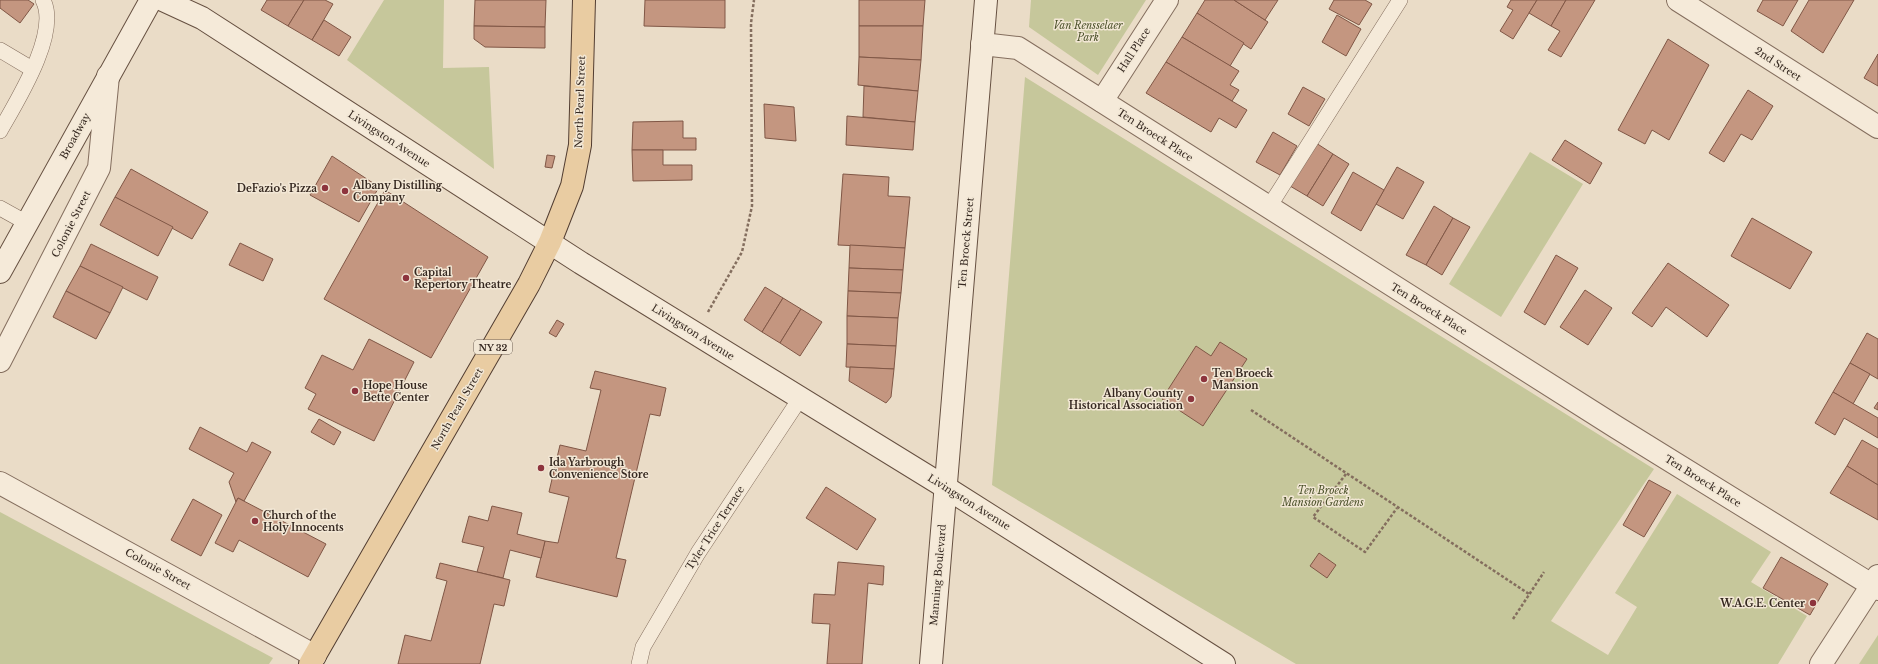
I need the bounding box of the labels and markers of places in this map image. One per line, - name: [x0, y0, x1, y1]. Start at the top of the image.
- place label: Albany Distilling Company: [352, 179, 443, 204]
- place label: DeFazio's Pizza: [237, 182, 317, 195]
- marker: DeFazio's Pizza: [320, 183, 330, 193]
- marker: Albany Distilling Company: [340, 186, 350, 196]
- place label: Capital Repertory Theatre: [414, 266, 511, 291]
- marker: Capital Repertory Theatre: [401, 273, 411, 283]
- place label: Ten Broeck Mansion: [1212, 367, 1273, 392]
- marker: Ten Broeck Mansion: [1199, 374, 1209, 384]
- place label: Hope House Bette Center: [363, 379, 429, 404]
- marker: Hope House Bette Center: [350, 386, 360, 396]
- place label: Albany County Historical Association: [1069, 387, 1184, 412]
- marker: Albany County Historical Association: [1186, 394, 1196, 404]
- place label: Ida Yarbrough Convenience Store: [549, 456, 649, 481]
- marker: Ida Yarbrough Convenience Store: [536, 463, 546, 473]
- place label: Church of the Holy Innocents: [263, 509, 344, 534]
- marker: Church of the Holy Innocents: [250, 516, 260, 526]
- place label: W.A.G.E. Center: [1719, 597, 1805, 610]
- marker: W.A.G.E. Center: [1808, 598, 1818, 608]

